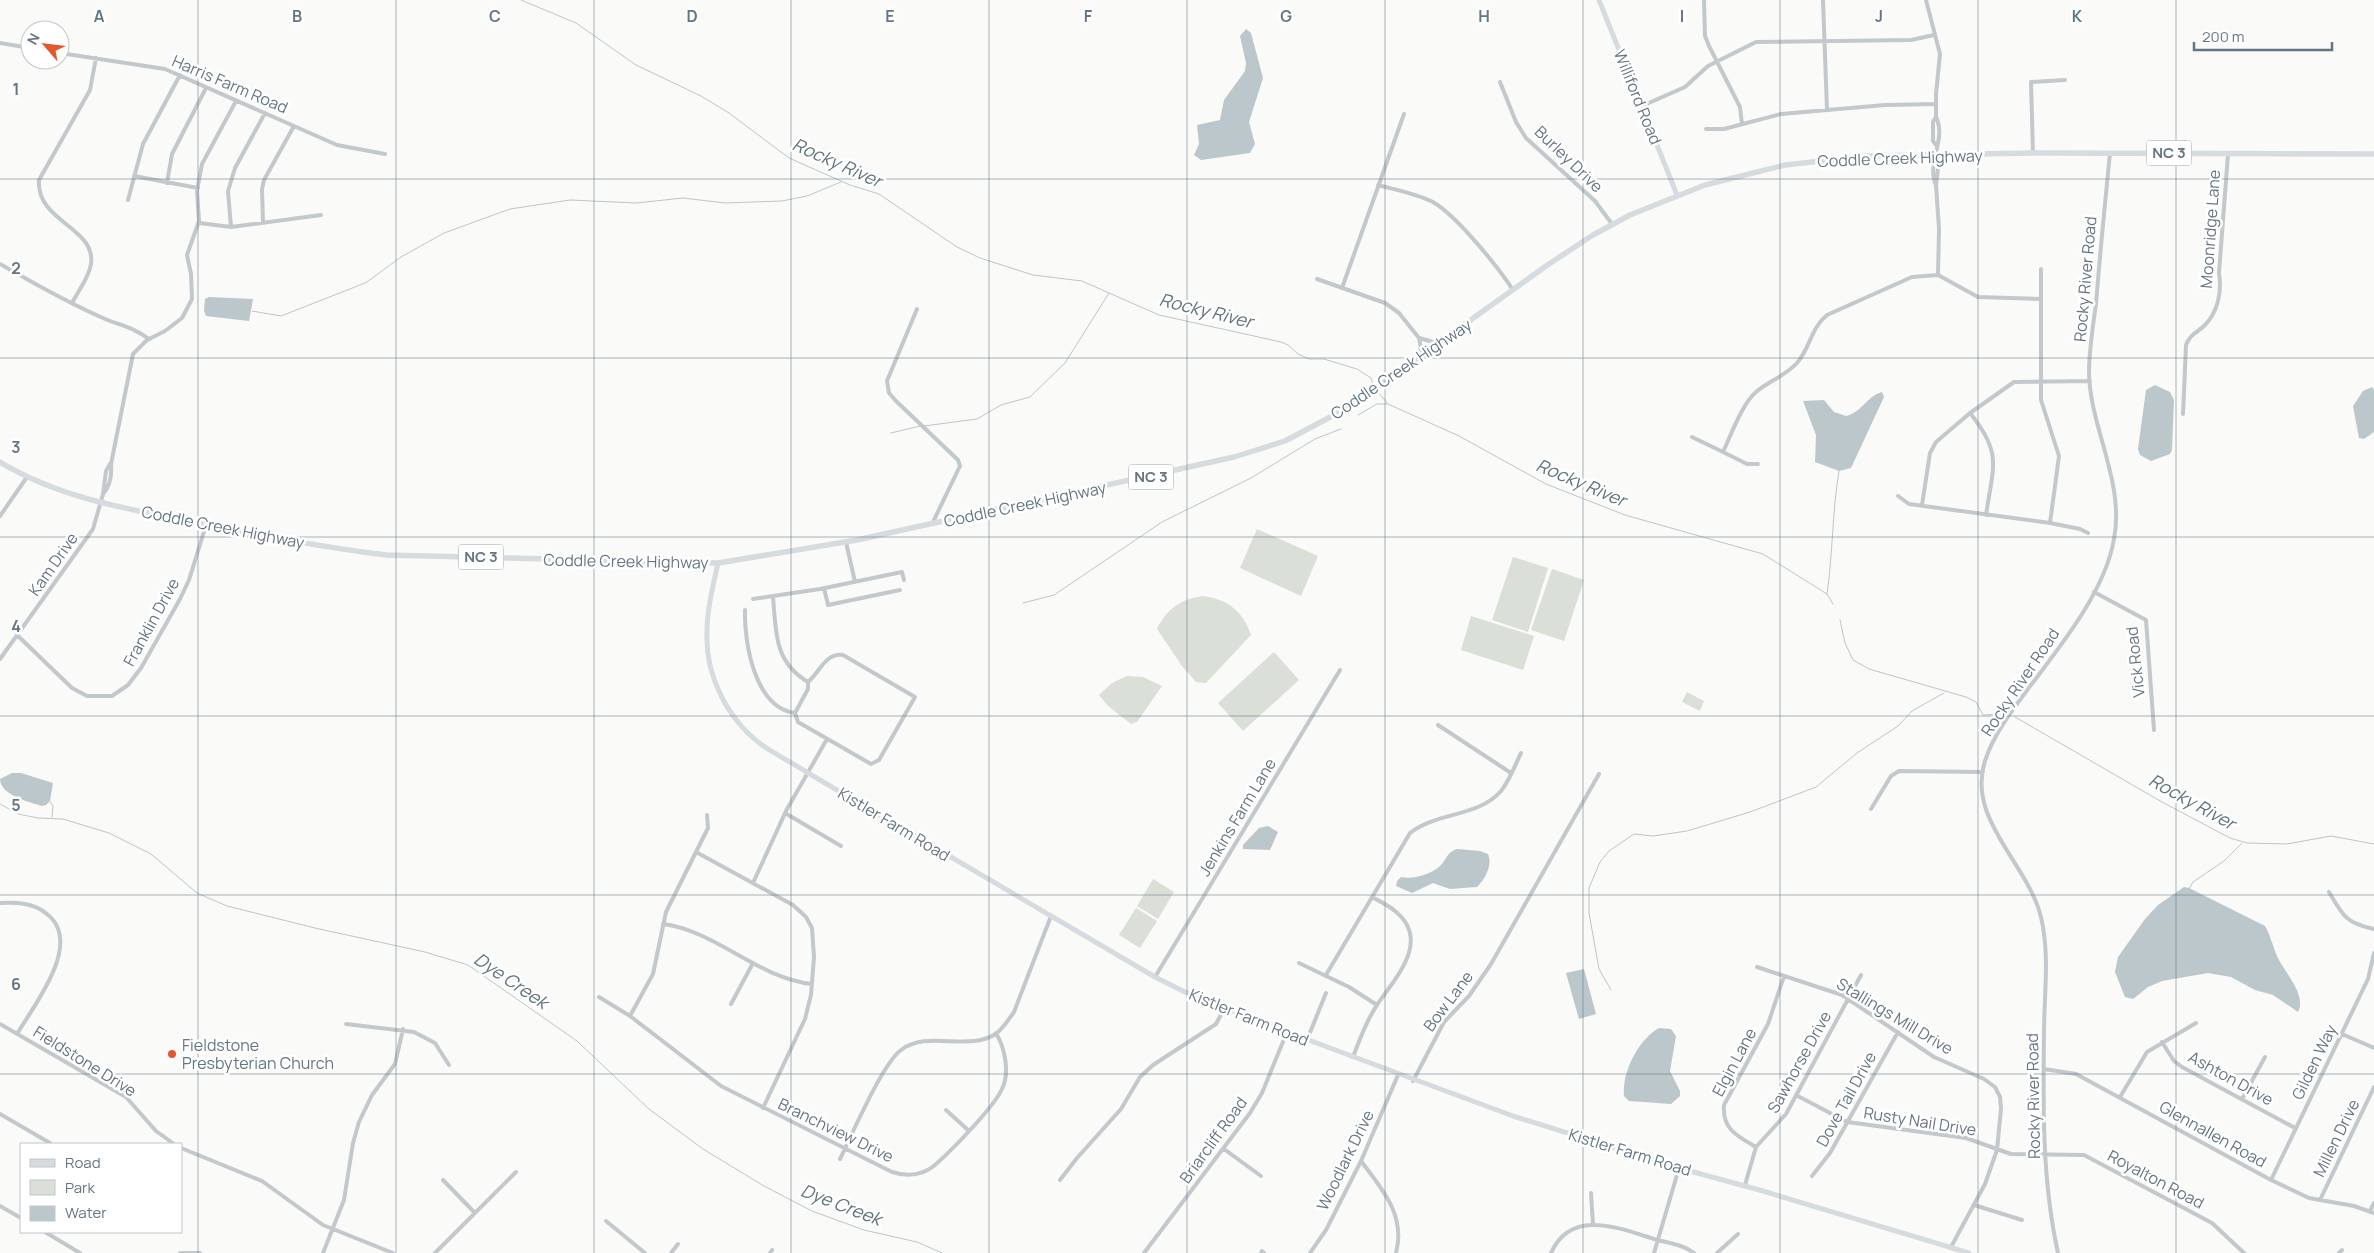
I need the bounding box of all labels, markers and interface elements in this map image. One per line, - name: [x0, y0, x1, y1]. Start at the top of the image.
- text: A: [94, 5, 105, 27]
- text: B: [292, 5, 302, 27]
- text: C: [489, 5, 501, 27]
- text: D: [686, 5, 698, 27]
- text: E: [885, 5, 895, 27]
- text: F: [1084, 5, 1093, 27]
- text: G: [1280, 5, 1292, 27]
- text: H: [1478, 5, 1490, 27]
- text: I: [1680, 5, 1684, 27]
- text: J: [1875, 5, 1883, 27]
- text: K: [2072, 5, 2083, 27]
- north arrow: [20, 20, 70, 70]
- scale bar: [2194, 20, 2332, 52]
- text: 200 m: [2202, 26, 2245, 47]
- text: N: [22, 30, 44, 48]
- street label: Williford Road: [1609, 46, 1667, 148]
- street label: Harris Farm Road: [169, 50, 291, 118]
- text: 1: [12, 78, 20, 100]
- street label: Burley Drive: [1530, 121, 1608, 197]
- water label: Rocky River: [789, 132, 888, 193]
- road number: NC 3: [2146, 140, 2192, 166]
- street label: Coddle Creek Highway: [1817, 144, 1984, 172]
- street label: Moonridge Lane: [2195, 169, 2225, 289]
- street label: Rocky River Road: [2069, 215, 2101, 343]
- text: 2: [11, 257, 21, 279]
- water label: Rocky River: [1157, 287, 1258, 334]
- street label: Coddle Creek Highway: [1326, 313, 1476, 424]
- text: 3: [11, 436, 21, 458]
- water label: Rocky River: [1533, 452, 1632, 513]
- road number: NC 3: [1128, 464, 1174, 490]
- street label: Coddle Creek Highway: [942, 476, 1109, 532]
- street label: Coddle Creek Highway: [140, 500, 307, 554]
- street label: Kam Drive: [23, 528, 83, 600]
- road number: NC 3: [458, 544, 504, 570]
- street label: Coddle Creek Highway: [543, 549, 709, 573]
- street label: Franklin Drive: [118, 574, 184, 670]
- text: 4: [11, 615, 21, 637]
- street label: Rocky River Road: [1976, 624, 2064, 740]
- street label: Vick Road: [2120, 626, 2150, 698]
- street label: Jenkins Farm Lane: [1193, 754, 1281, 880]
- water label: Rocky River: [2145, 768, 2242, 836]
- street label: Kistler Farm Road: [834, 782, 954, 866]
- text: 5: [11, 794, 21, 816]
- water label: Dye Creek: [470, 947, 556, 1015]
- street label: Bow Lane: [1418, 966, 1478, 1036]
- text: 6: [11, 973, 21, 995]
- street label: Stallings Mill Drive: [1833, 973, 1957, 1059]
- street label: Kistler Farm Road: [1186, 983, 1312, 1051]
- street label: Sawhorse Drive: [1762, 1007, 1836, 1117]
- street label: Fieldstone Drive: [29, 1020, 141, 1102]
- street label: Gilden Way: [2286, 1020, 2342, 1103]
- street label: Elgin Lane: [1707, 1024, 1761, 1100]
- street label: Rocky River Road: [2021, 1033, 2045, 1159]
- place label: Fieldstone Presbyterian Church: [182, 1034, 334, 1074]
- street label: Ashton Drive: [2185, 1046, 2277, 1110]
- street label: Dove Tail Drive: [1811, 1047, 1881, 1151]
- marker: Fieldstone Presbyterian Church: [166, 1048, 178, 1060]
- street label: Briarcliff Road: [1174, 1092, 1252, 1188]
- street label: Branchview Drive: [775, 1093, 897, 1167]
- street label: Glennallen Road: [2156, 1095, 2270, 1173]
- street label: Millen Drive: [2308, 1095, 2364, 1181]
- street label: Rusty Nail Drive: [1862, 1101, 1978, 1141]
- street label: Woodlark Drive: [1311, 1106, 1379, 1214]
- street label: Kistler Farm Road: [1566, 1123, 1694, 1181]
- legend: [20, 1143, 182, 1233]
- street label: Royalton Road: [2104, 1144, 2208, 1214]
- text: Road: [65, 1152, 101, 1173]
- text: Park: [65, 1177, 95, 1198]
- water label: Dye Creek: [798, 1178, 888, 1232]
- text: Water: [65, 1202, 107, 1223]

